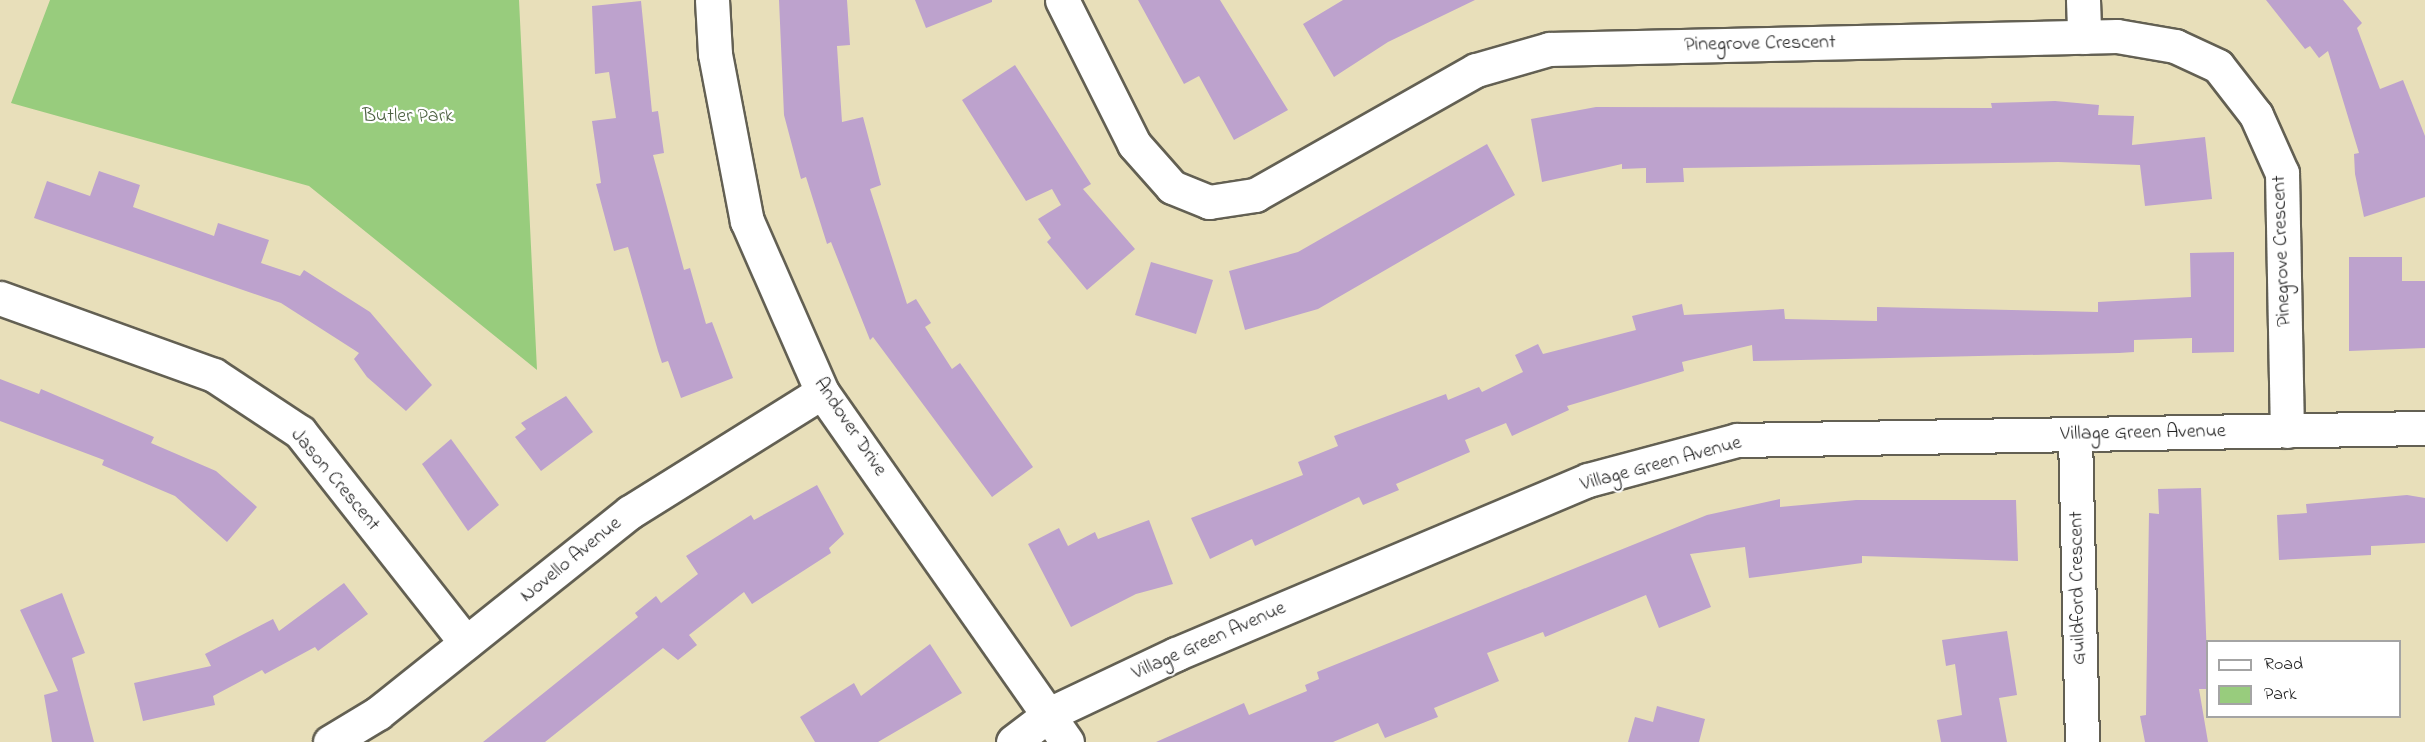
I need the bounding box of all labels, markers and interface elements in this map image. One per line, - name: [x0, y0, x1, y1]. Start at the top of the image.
- street label: Pinegrove Crescent: [1684, 31, 1836, 57]
- park label: Butler Park: [362, 104, 454, 128]
- street label: Pinegrove Crescent: [2267, 175, 2297, 327]
- street label: Andover Drive: [808, 373, 892, 481]
- street label: Village Green Avenue: [2060, 420, 2226, 446]
- street label: Jason Crescent: [285, 424, 385, 536]
- street label: Village Green Avenue: [1578, 431, 1744, 497]
- street label: Guildford Crescent: [2065, 511, 2091, 665]
- street label: Novello Avenue: [516, 512, 626, 608]
- street label: Village Green Avenue: [1128, 596, 1290, 686]
- legend: [2206, 640, 2401, 718]
- text: Road: [2264, 652, 2303, 678]
- text: Park: [2264, 682, 2297, 708]

